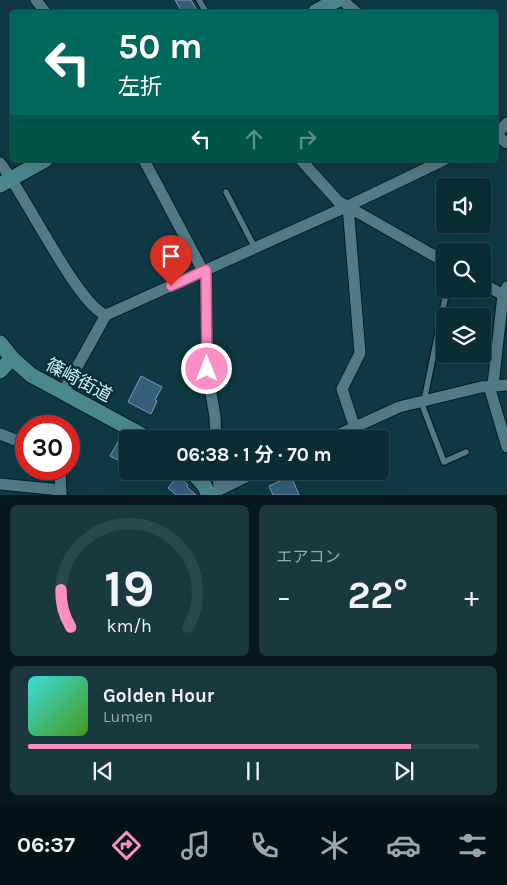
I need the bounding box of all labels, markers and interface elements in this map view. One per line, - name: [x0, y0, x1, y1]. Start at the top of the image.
- text: 50 m: [118, 26, 203, 67]
- icon: left: [35, 30, 100, 95]
- text: 左折: [118, 74, 162, 100]
- icon: left: [187, 125, 215, 153]
- icon: ahead: [240, 125, 268, 153]
- icon: right: [293, 125, 321, 153]
- map controls: [436, 178, 491, 363]
- button: sound: [436, 178, 491, 233]
- pin: [150, 235, 192, 286]
- icon: arrive: [157, 242, 185, 270]
- button: search: [436, 243, 491, 298]
- button: layers: [436, 308, 491, 363]
- position arrow: [180, 342, 232, 394]
- street label: 篠崎街道: [42, 353, 116, 407]
- speed limit sign: 30: [15, 415, 80, 480]
- text: 06:38 · 1 分 · 70 m: [176, 444, 332, 466]
- text: エアコン: [277, 547, 341, 566]
- text: 19: [104, 558, 154, 619]
- text: 22°: [347, 573, 408, 618]
- text: −: [277, 580, 291, 613]
- text: +: [464, 580, 479, 613]
- text: km/h: [107, 616, 152, 637]
- text: Golden Hour: [103, 685, 214, 707]
- text: Lumen: [103, 707, 153, 726]
- icon: previous: [89, 757, 117, 785]
- icon: pause: [239, 757, 267, 785]
- icon: next: [390, 757, 418, 785]
- icon: directions: [109, 828, 144, 863]
- icon: music: [178, 828, 213, 863]
- icon: phone: [247, 828, 282, 863]
- icon: climate: [317, 828, 352, 863]
- icon: car: [386, 828, 421, 863]
- icon: filters: [455, 828, 490, 863]
- text: 06:37: [17, 832, 75, 858]

